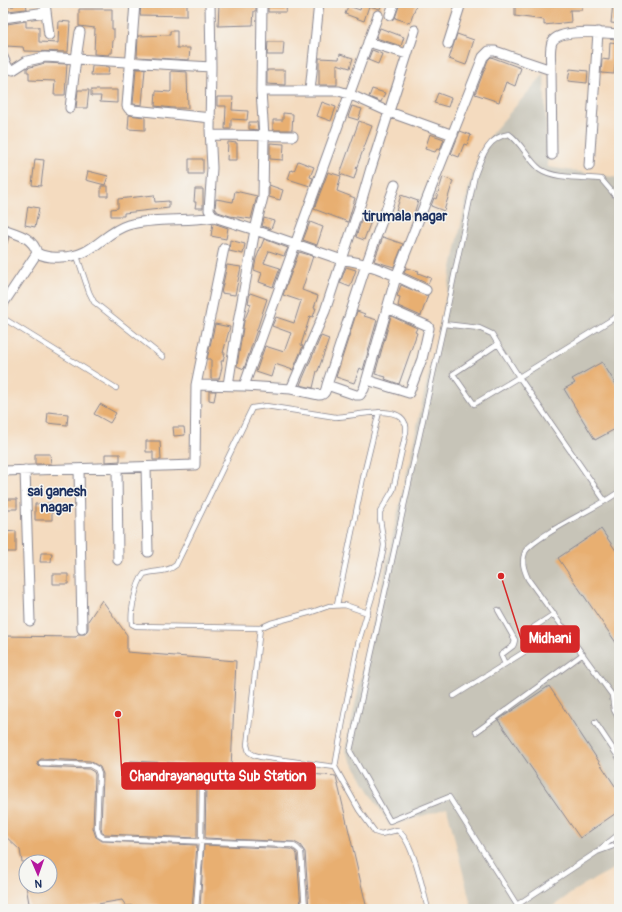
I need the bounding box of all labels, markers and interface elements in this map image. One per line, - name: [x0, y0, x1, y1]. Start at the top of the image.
- district label: tirumala nagar: [362, 208, 448, 225]
- district label: sai ganesh nagar: [27, 483, 87, 516]
- callout: Midhani: [521, 626, 579, 652]
- text: Midhani: [529, 630, 572, 647]
- callout: Chandrayanagutta Sub Station: [122, 763, 315, 789]
- text: Chandrayanagutta Sub Station: [129, 768, 307, 785]
- north arrow: [18, 854, 58, 894]
- text: N: [34, 877, 42, 890]

